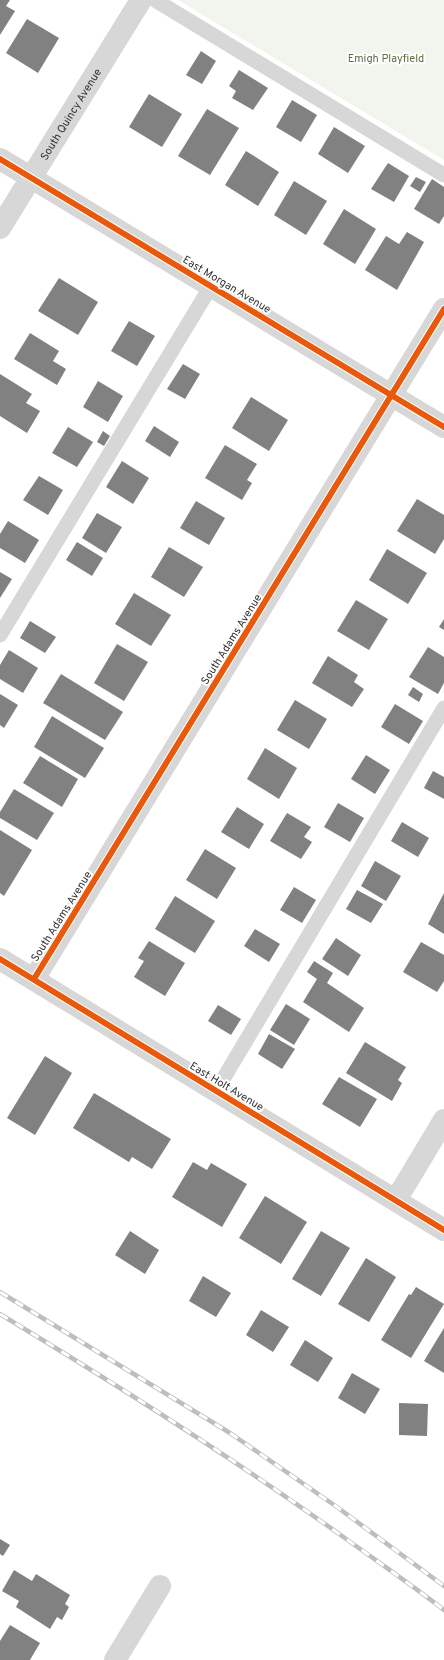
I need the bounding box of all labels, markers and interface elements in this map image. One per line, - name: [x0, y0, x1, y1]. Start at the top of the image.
- park label: Emigh Playfield: [348, 52, 424, 66]
- street label: South Quincy Avenue: [38, 66, 105, 163]
- street label: East Morgan Avenue: [180, 253, 273, 317]
- street label: South Adams Avenue: [198, 592, 265, 687]
- street label: South Adams Avenue: [28, 869, 95, 964]
- street label: East Holt Avenue: [187, 1059, 266, 1115]

